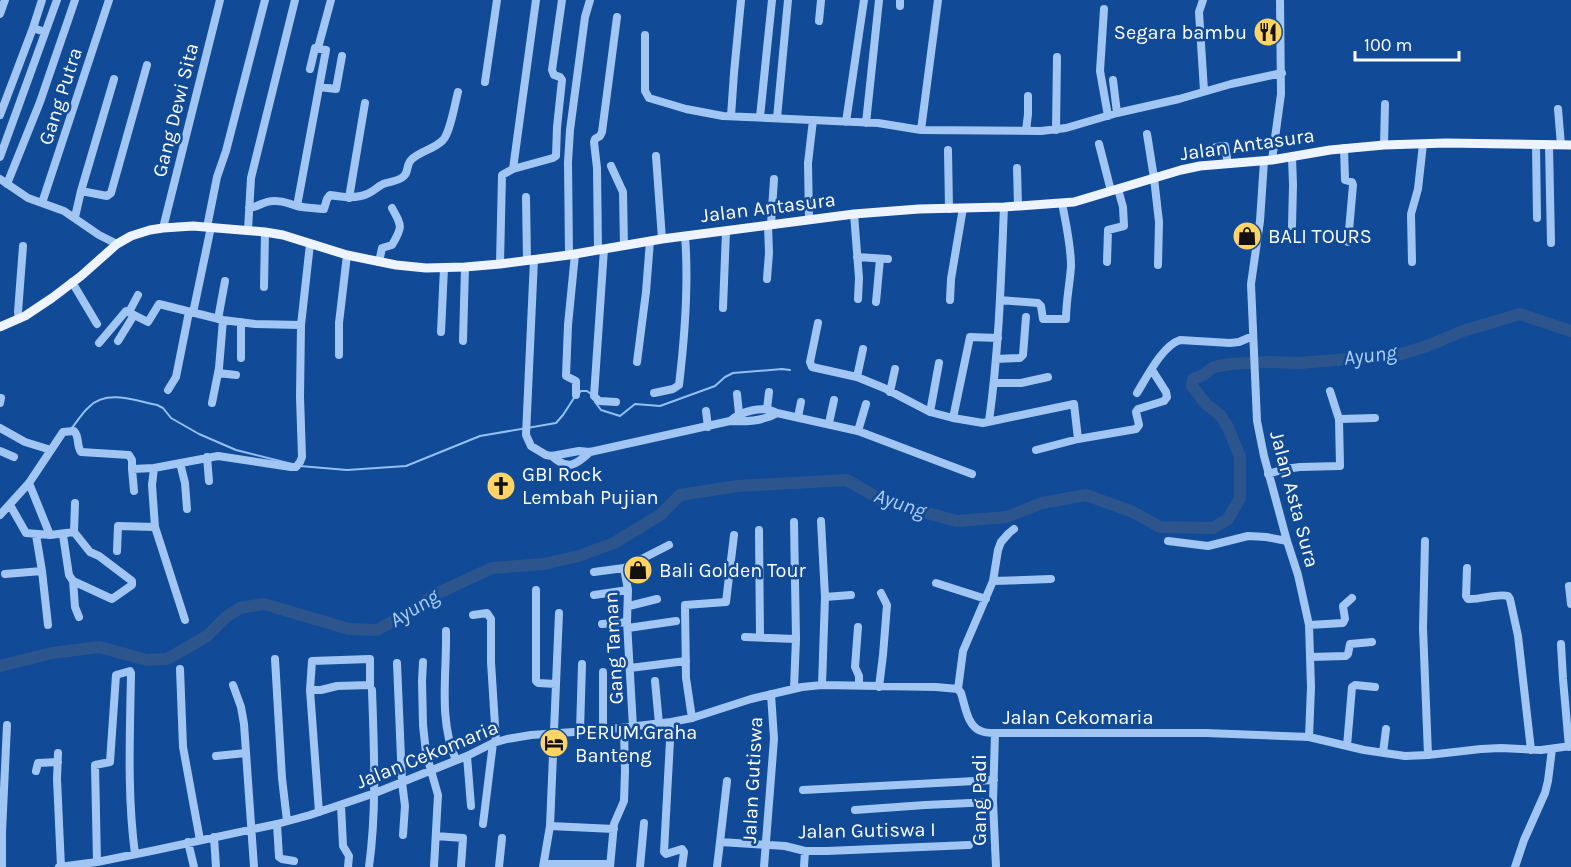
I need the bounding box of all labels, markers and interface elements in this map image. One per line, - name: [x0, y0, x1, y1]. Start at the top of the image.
- restaurant icon: Segara bambu: [1252, 16, 1284, 48]
- place label: Segara bambu: [1114, 21, 1247, 44]
- scale bar: [1355, 24, 1458, 62]
- text: 100 m: [1364, 34, 1412, 56]
- street label: Gang Dewi Sita: [148, 41, 203, 179]
- street label: Gang Putra: [34, 45, 87, 148]
- street label: Jalan Antasura: [1178, 124, 1316, 165]
- street label: Jalan Antasura: [699, 188, 837, 227]
- shop icon: BALI TOURS: [1231, 220, 1263, 252]
- place label: BALI TOURS: [1268, 225, 1372, 248]
- water label: Ayung: [1342, 340, 1399, 370]
- street label: Jalan Asta Sura: [1265, 428, 1324, 570]
- place label: GBI Rock Lembah Pujian: [522, 463, 659, 509]
- church icon: GBI Rock Lembah Pujian: [485, 470, 517, 502]
- water label: Ayung: [871, 483, 930, 523]
- shop icon: Bali Golden Tour: [622, 554, 654, 586]
- place label: Bali Golden Tour: [659, 559, 807, 582]
- water label: Ayung: [385, 583, 444, 632]
- street label: Gang Taman: [599, 591, 628, 705]
- street label: Jalan Cekomaria: [1002, 706, 1154, 729]
- street label: Jalan Cekomaria: [353, 715, 502, 793]
- street label: Jalan Gutiswa: [738, 716, 767, 844]
- place label: PERUM.Graha Banteng: [575, 721, 697, 767]
- hotel icon: PERUM.Graha Banteng: [538, 727, 570, 759]
- street label: Gang Padi: [968, 754, 991, 846]
- street label: Jalan Gutiswa I: [798, 818, 936, 843]

